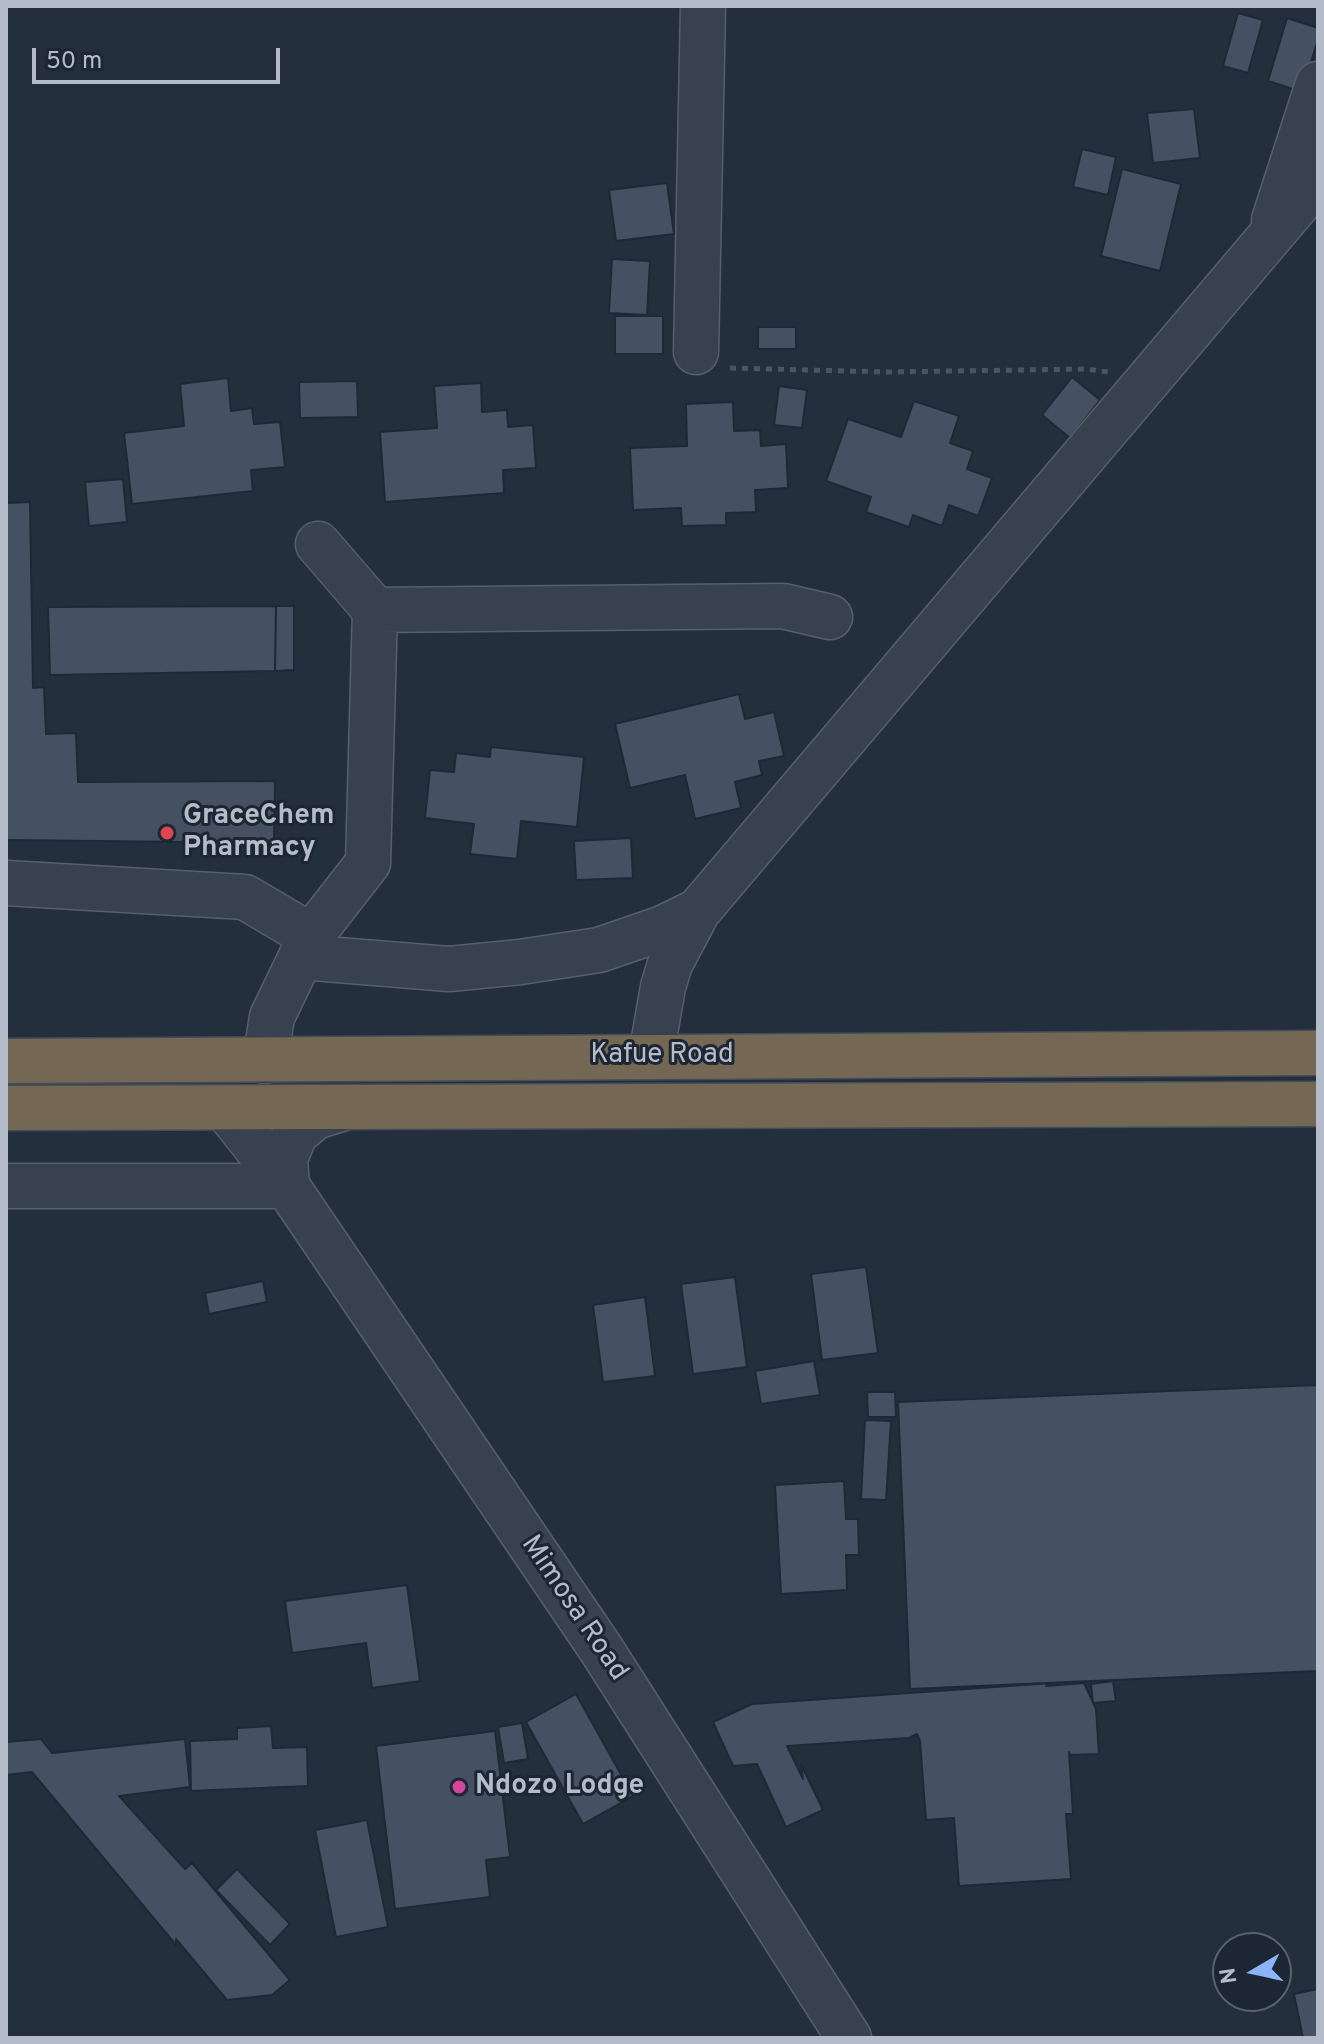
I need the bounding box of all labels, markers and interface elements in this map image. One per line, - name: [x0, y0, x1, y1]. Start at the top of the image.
- scale bar: [36, 32, 284, 82]
- text: 50 m: [46, 47, 102, 77]
- place label: GraceChem Pharmacy: [183, 800, 334, 866]
- marker: GraceChem Pharmacy: [158, 824, 176, 842]
- street label: Kafue Road: [590, 1039, 734, 1073]
- street label: Mimosa Road: [512, 1530, 634, 1688]
- place label: Ndozo Lodge: [475, 1770, 644, 1804]
- marker: Ndozo Lodge: [450, 1778, 468, 1796]
- north arrow: [1212, 1932, 1292, 2012]
- text: N: [1215, 1966, 1244, 1985]

